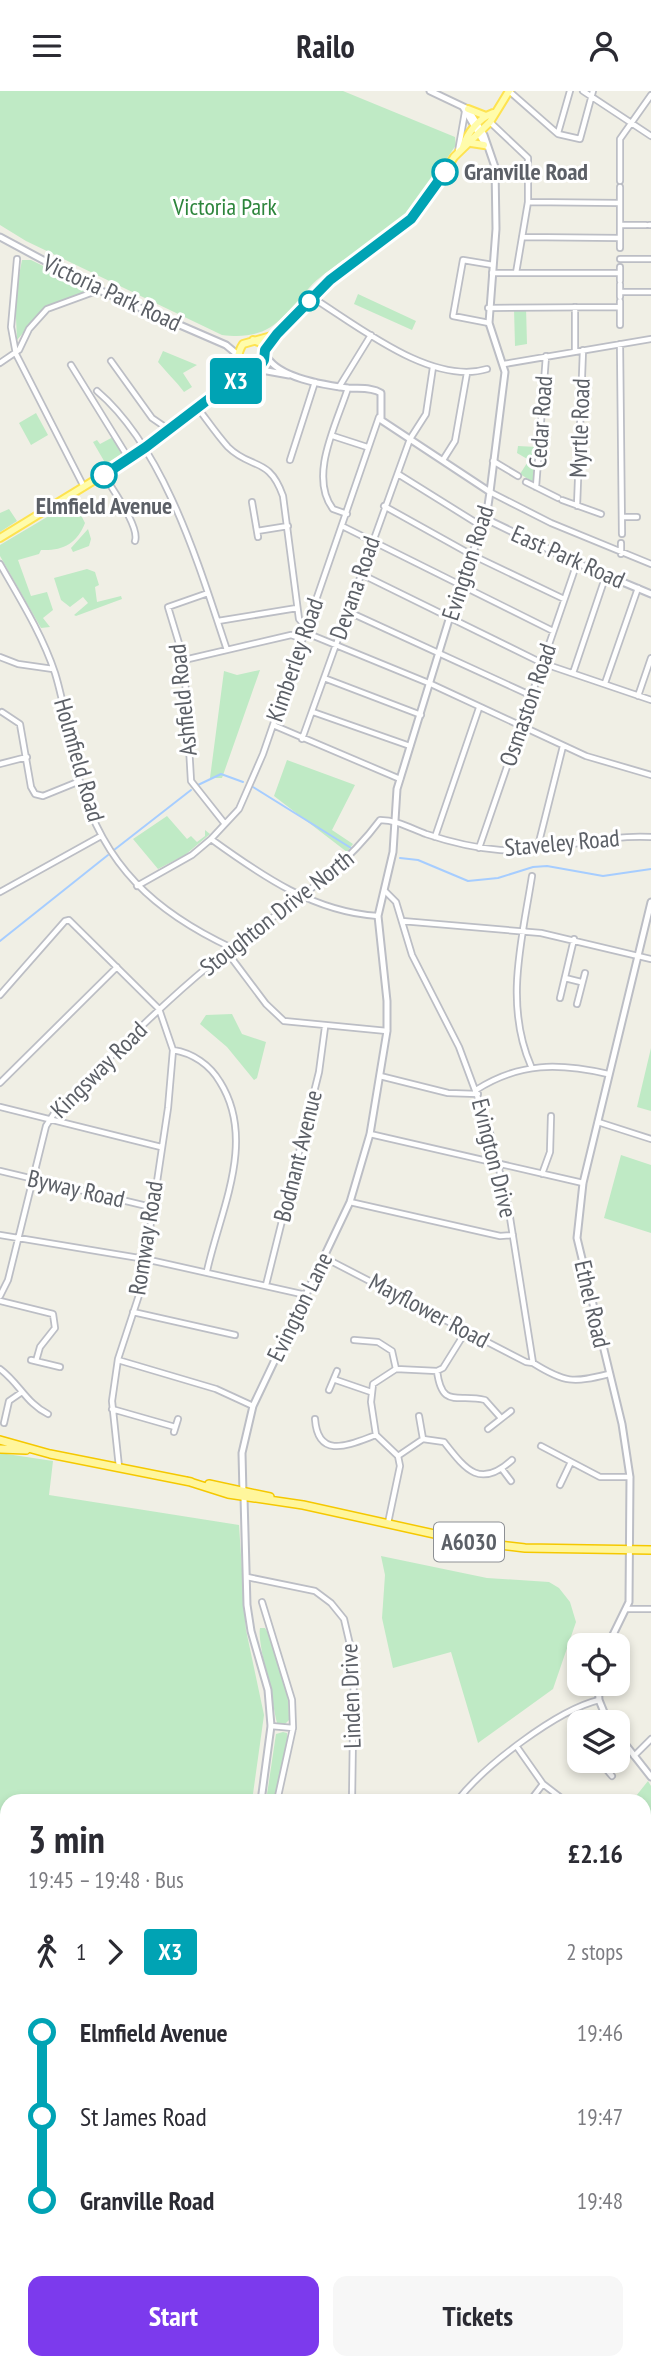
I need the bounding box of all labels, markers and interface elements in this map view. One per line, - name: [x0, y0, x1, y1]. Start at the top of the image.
- text: Railo: [296, 25, 355, 67]
- icon: menu: [28, 27, 66, 65]
- icon: person: [585, 27, 623, 65]
- place label: Granville Road: [464, 156, 588, 187]
- marker: Granville Road: [432, 159, 458, 185]
- park label: Victoria Park: [172, 191, 278, 222]
- street label: Victoria Park Road: [37, 247, 186, 338]
- unlabelled marker: [299, 291, 319, 311]
- line badge: X3: [204, 358, 268, 404]
- text: X3: [224, 365, 248, 396]
- street label: Cedar Road: [522, 375, 559, 469]
- street label: Myrtle Road: [562, 378, 597, 478]
- marker: Elmfield Avenue: [91, 462, 117, 488]
- place label: Elmfield Avenue: [36, 490, 172, 521]
- street label: Evington Road: [434, 501, 501, 624]
- street label: East Park Road: [507, 518, 630, 595]
- street label: Devana Road: [322, 532, 387, 644]
- street label: Kimberley Road: [259, 594, 330, 726]
- street label: Osmaston Road: [492, 639, 563, 770]
- street label: Ashfield Road: [161, 643, 204, 758]
- street label: Holmfield Road: [47, 695, 112, 825]
- street label: Staveley Road: [503, 822, 621, 863]
- street label: Stoughton Drive North: [193, 843, 360, 982]
- street label: Kingsway Road: [44, 1015, 154, 1125]
- street label: Bodnant Avenue: [266, 1087, 329, 1225]
- street label: Evington Drive: [465, 1095, 524, 1221]
- street label: Byway Road: [25, 1162, 128, 1215]
- street label: Romway Road: [121, 1179, 170, 1297]
- street label: Evington Lane: [260, 1247, 339, 1367]
- street label: Ethel Road: [567, 1257, 618, 1351]
- street label: Mayflower Road: [364, 1266, 495, 1355]
- road number: A6030: [434, 1523, 504, 1561]
- map controls: [567, 1633, 630, 1773]
- button: locate: [567, 1633, 630, 1696]
- street label: Linden Drive: [333, 1643, 368, 1749]
- button: layers: [567, 1710, 630, 1773]
- text: 3 min: [28, 1814, 105, 1863]
- text: £2.16: [568, 1837, 623, 1870]
- text: 19:45 – 19:48 · Bus: [28, 1865, 184, 1894]
- icon: walk: [28, 1933, 66, 1971]
- icon: forward: [96, 1933, 134, 1971]
- text: X3: [158, 1936, 183, 1967]
- text: 1: [76, 1937, 86, 1966]
- text: 2 stops: [566, 1937, 623, 1966]
- text: Elmfield Avenue: [80, 2016, 228, 2049]
- text: 19:46: [577, 2018, 623, 2047]
- text: St James Road: [80, 2100, 207, 2133]
- text: 19:47: [577, 2102, 623, 2131]
- text: Granville Road: [80, 2184, 214, 2217]
- text: 19:48: [577, 2186, 623, 2215]
- button: Start: [28, 2276, 319, 2356]
- button: Tickets: [333, 2276, 623, 2356]

